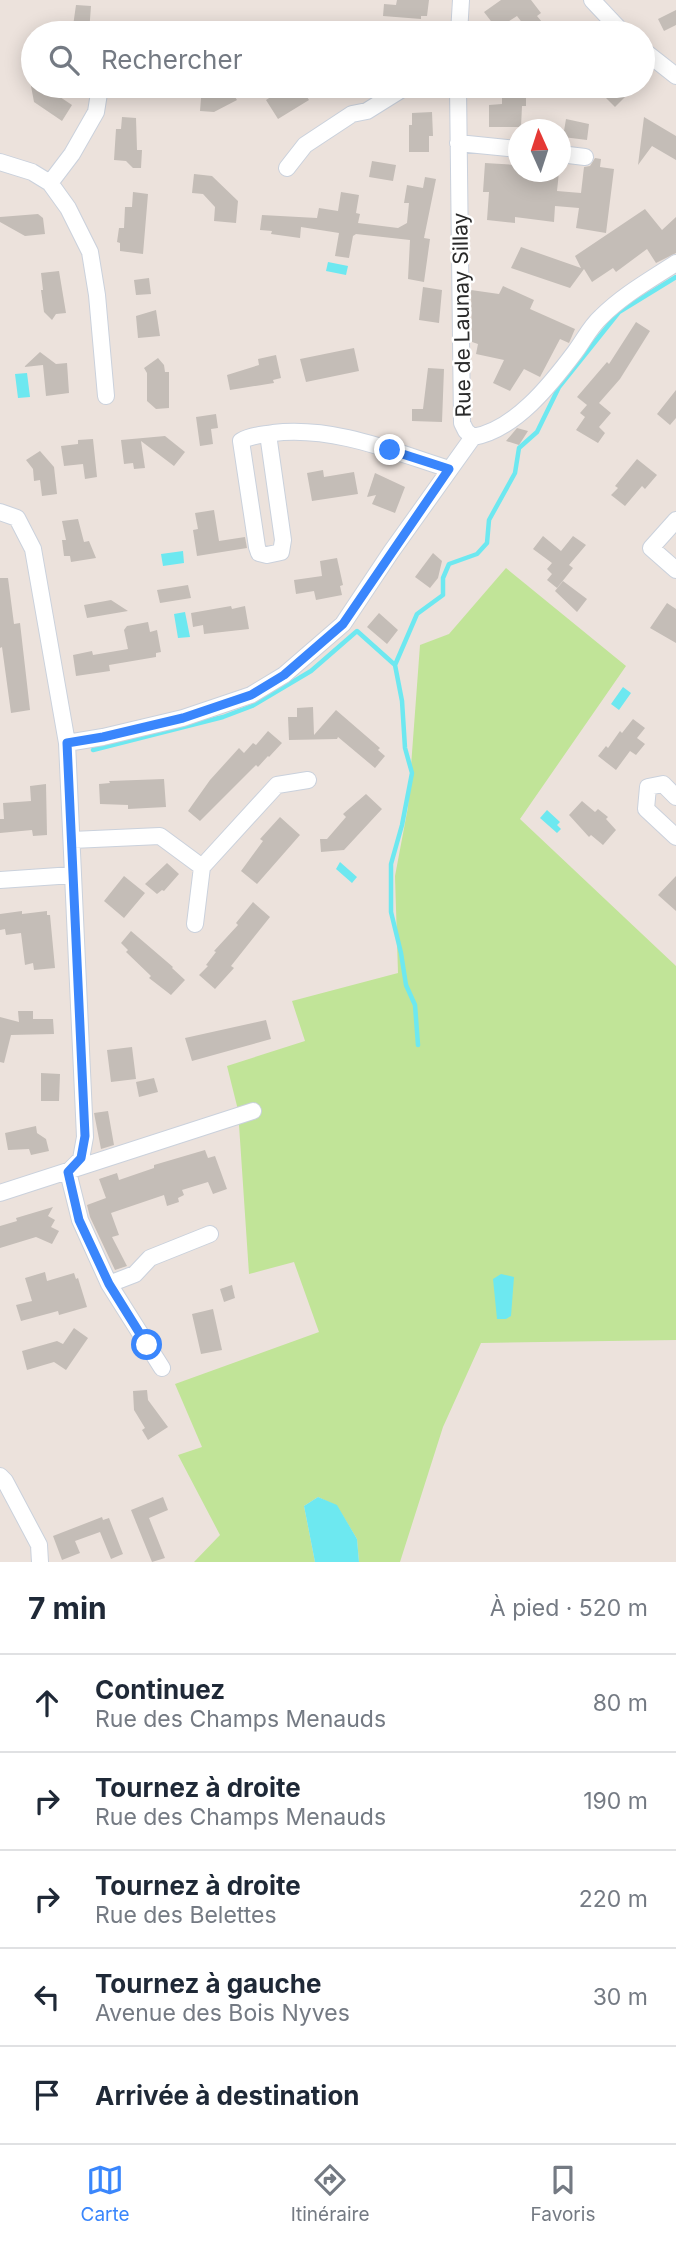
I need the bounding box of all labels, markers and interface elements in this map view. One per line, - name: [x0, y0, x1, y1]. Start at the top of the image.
- search box: [21, 21, 655, 98]
- icon: search: [45, 41, 83, 79]
- text: Rechercher: [101, 44, 242, 75]
- north arrow: [508, 119, 571, 182]
- street label: Rue de Launay Sillay: [447, 212, 476, 418]
- route end: [374, 434, 405, 465]
- route start: [131, 1329, 162, 1360]
- text: 7 min: [28, 1590, 107, 1626]
- text: À pied · 520 m: [490, 1594, 648, 1622]
- text: Continuez: [95, 1674, 225, 1705]
- icon: ahead: [28, 1684, 66, 1722]
- text: 80 m: [593, 1689, 648, 1717]
- text: Rue des Champs Menauds: [95, 1705, 386, 1733]
- text: Tournez à droite: [95, 1772, 301, 1803]
- icon: right: [28, 1782, 66, 1820]
- text: 190 m: [583, 1787, 648, 1815]
- text: Rue des Champs Menauds: [95, 1803, 386, 1831]
- text: Tournez à droite: [95, 1870, 301, 1901]
- icon: right: [28, 1880, 66, 1918]
- text: 220 m: [579, 1885, 648, 1913]
- text: Rue des Belettes: [95, 1901, 277, 1929]
- text: Tournez à gauche: [95, 1968, 321, 1999]
- icon: left: [28, 1978, 66, 2016]
- text: 30 m: [593, 1983, 648, 2011]
- text: Avenue des Bois Nyves: [95, 1999, 350, 2027]
- icon: arrive: [28, 2076, 66, 2114]
- text: Arrivée à destination: [95, 2080, 360, 2111]
- tab: Carte: [81, 2161, 130, 2226]
- tab: Itinéraire: [291, 2161, 370, 2226]
- tab: Favoris: [531, 2161, 595, 2226]

